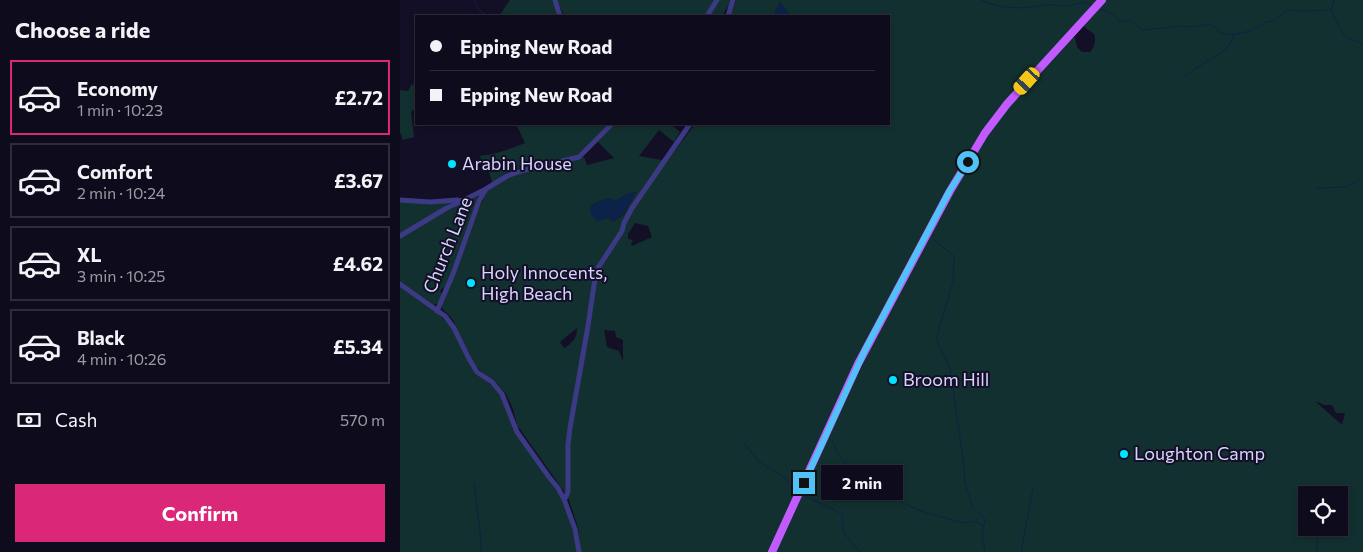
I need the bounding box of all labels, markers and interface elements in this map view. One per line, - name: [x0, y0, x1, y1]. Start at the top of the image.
- text: Choose a ride: [15, 16, 150, 43]
- text: Epping New Road: [460, 35, 612, 58]
- car: [1011, 65, 1042, 97]
- icon: car: [17, 75, 62, 120]
- text: Economy: [77, 77, 158, 100]
- text: Epping New Road: [460, 83, 612, 106]
- text: £2.72: [335, 86, 383, 109]
- text: 1 min · 10:23: [77, 100, 163, 119]
- route start: [957, 151, 979, 173]
- place label: Arabin House: [462, 152, 572, 174]
- icon: car: [17, 158, 62, 203]
- marker: Arabin House: [446, 158, 458, 170]
- text: Comfort: [77, 160, 153, 183]
- text: £3.67: [334, 169, 383, 192]
- text: 2 min · 10:24: [77, 183, 165, 202]
- street label: Church Lane: [418, 193, 476, 296]
- icon: car: [17, 241, 62, 286]
- text: XL: [77, 243, 102, 266]
- text: £4.62: [333, 252, 383, 275]
- place label: Holy Innocents, High Beach: [481, 261, 607, 304]
- text: 3 min · 10:25: [77, 266, 165, 285]
- marker: Holy Innocents, High Beach: [465, 277, 477, 289]
- icon: car: [17, 324, 62, 369]
- text: Black: [77, 326, 125, 349]
- text: £5.34: [333, 335, 383, 358]
- text: 4 min · 10:26: [77, 349, 166, 368]
- place label: Broom Hill: [903, 368, 989, 390]
- marker: Broom Hill: [887, 374, 899, 386]
- icon: cash: [15, 406, 43, 434]
- text: Cash: [55, 408, 97, 431]
- text: 570 m: [340, 410, 385, 429]
- place label: Loughton Camp: [1134, 442, 1265, 464]
- marker: Loughton Camp: [1118, 448, 1130, 460]
- callout: 2 min: [822, 466, 904, 500]
- route end: [793, 472, 815, 494]
- text: 2 min: [842, 473, 882, 492]
- button: Confirm: [15, 484, 385, 542]
- map controls: [1298, 486, 1348, 536]
- button: locate: [1298, 486, 1348, 536]

